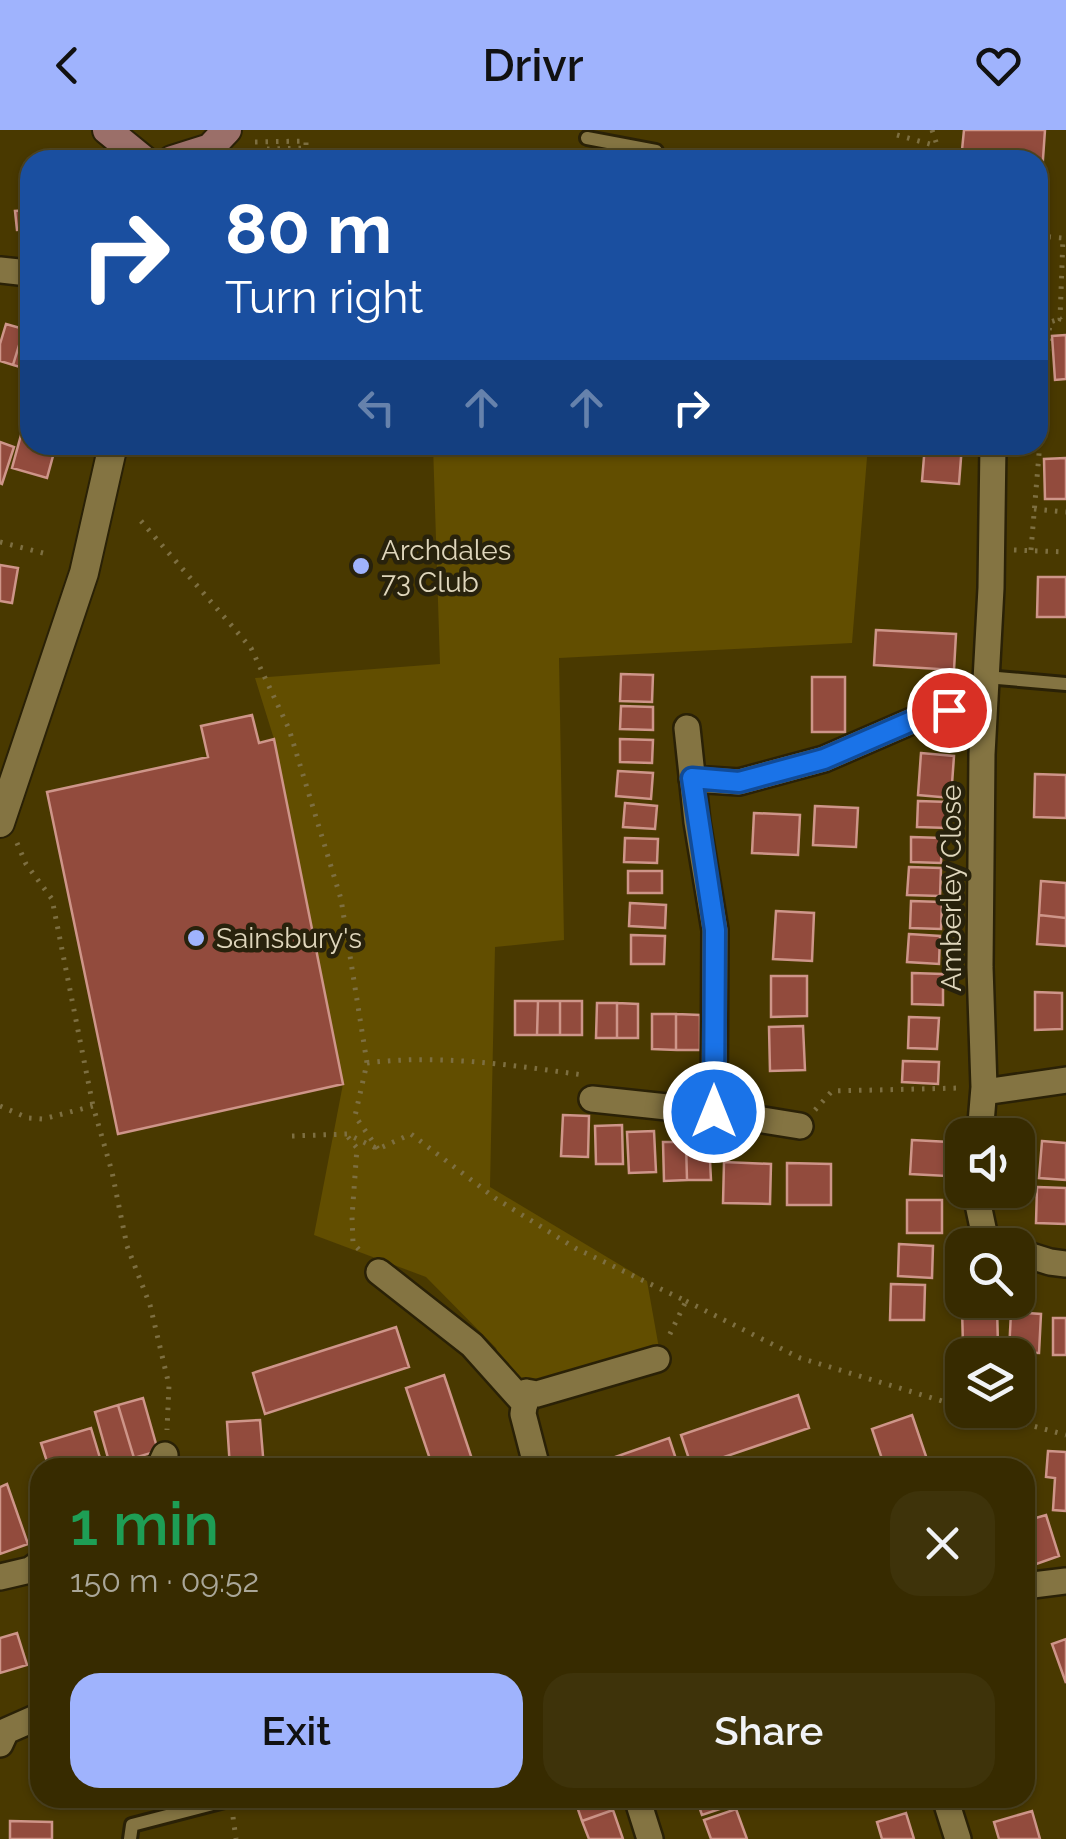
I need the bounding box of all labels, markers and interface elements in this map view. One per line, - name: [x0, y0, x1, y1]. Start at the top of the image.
- icon: back: [40, 38, 95, 93]
- icon: heart: [971, 38, 1026, 93]
- text: Drivr: [482, 39, 584, 92]
- text: 80 m: [225, 187, 392, 269]
- icon: right: [60, 190, 190, 320]
- text: Turn right: [225, 271, 423, 324]
- icon: left: [349, 380, 404, 435]
- icon: ahead: [454, 380, 509, 435]
- icon: ahead: [559, 380, 614, 435]
- icon: right: [664, 380, 719, 435]
- place label: Archdales 73 Club: [381, 534, 511, 599]
- marker: Archdales 73 Club: [350, 555, 372, 577]
- pin: [907, 668, 992, 753]
- icon: arrive: [922, 683, 977, 738]
- street label: Amberley Close: [935, 785, 968, 991]
- place label: Sainsbury's: [216, 922, 362, 955]
- marker: Sainsbury's: [185, 927, 207, 949]
- position arrow: [662, 1060, 766, 1164]
- map controls: [945, 1118, 1035, 1428]
- button: sound: [945, 1118, 1035, 1208]
- button: search: [945, 1228, 1035, 1318]
- button: layers: [945, 1338, 1035, 1428]
- text: 1 min: [70, 1489, 219, 1559]
- button: close: [890, 1491, 995, 1596]
- text: 150 m · 09:52: [70, 1562, 259, 1599]
- button: Exit: [70, 1673, 523, 1788]
- button: Share: [543, 1673, 995, 1788]

